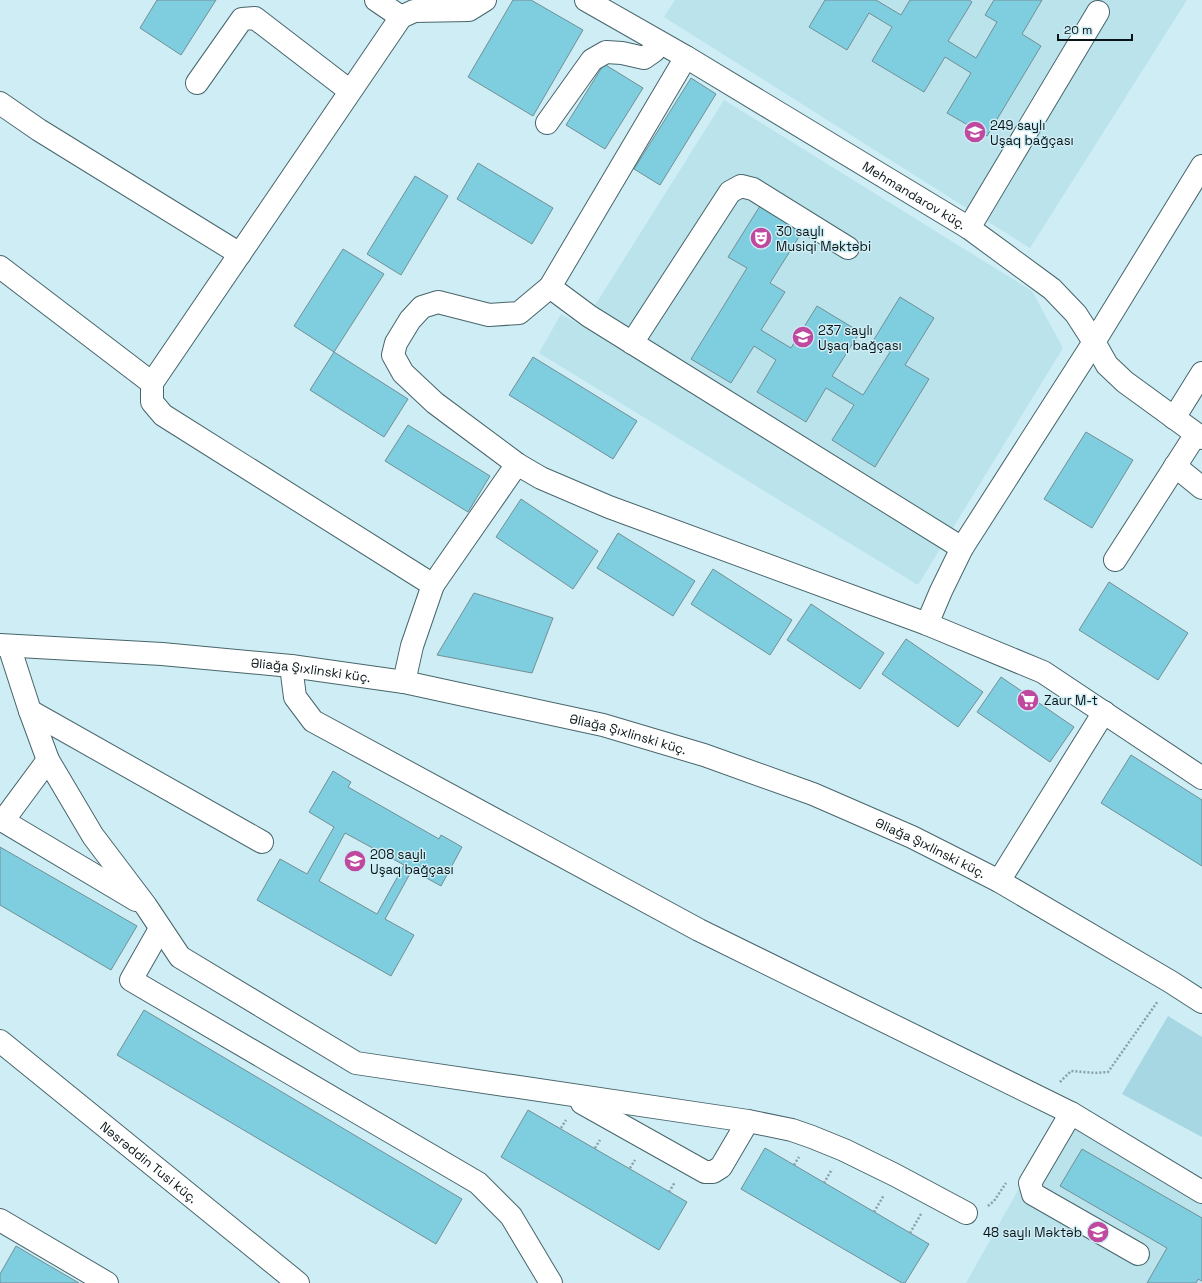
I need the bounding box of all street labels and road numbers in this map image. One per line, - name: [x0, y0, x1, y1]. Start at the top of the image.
- street label: Mehmandarov küç.: [859, 157, 969, 233]
- street label: Əliağa Şıxlinski küç.: [250, 654, 372, 686]
- street label: Əliağa Şıxlinski küç.: [568, 710, 689, 758]
- street label: Əliağa Şıxlinski küç.: [873, 814, 989, 882]
- street label: Nəsrəddin Tusi küç.: [97, 1117, 201, 1207]

